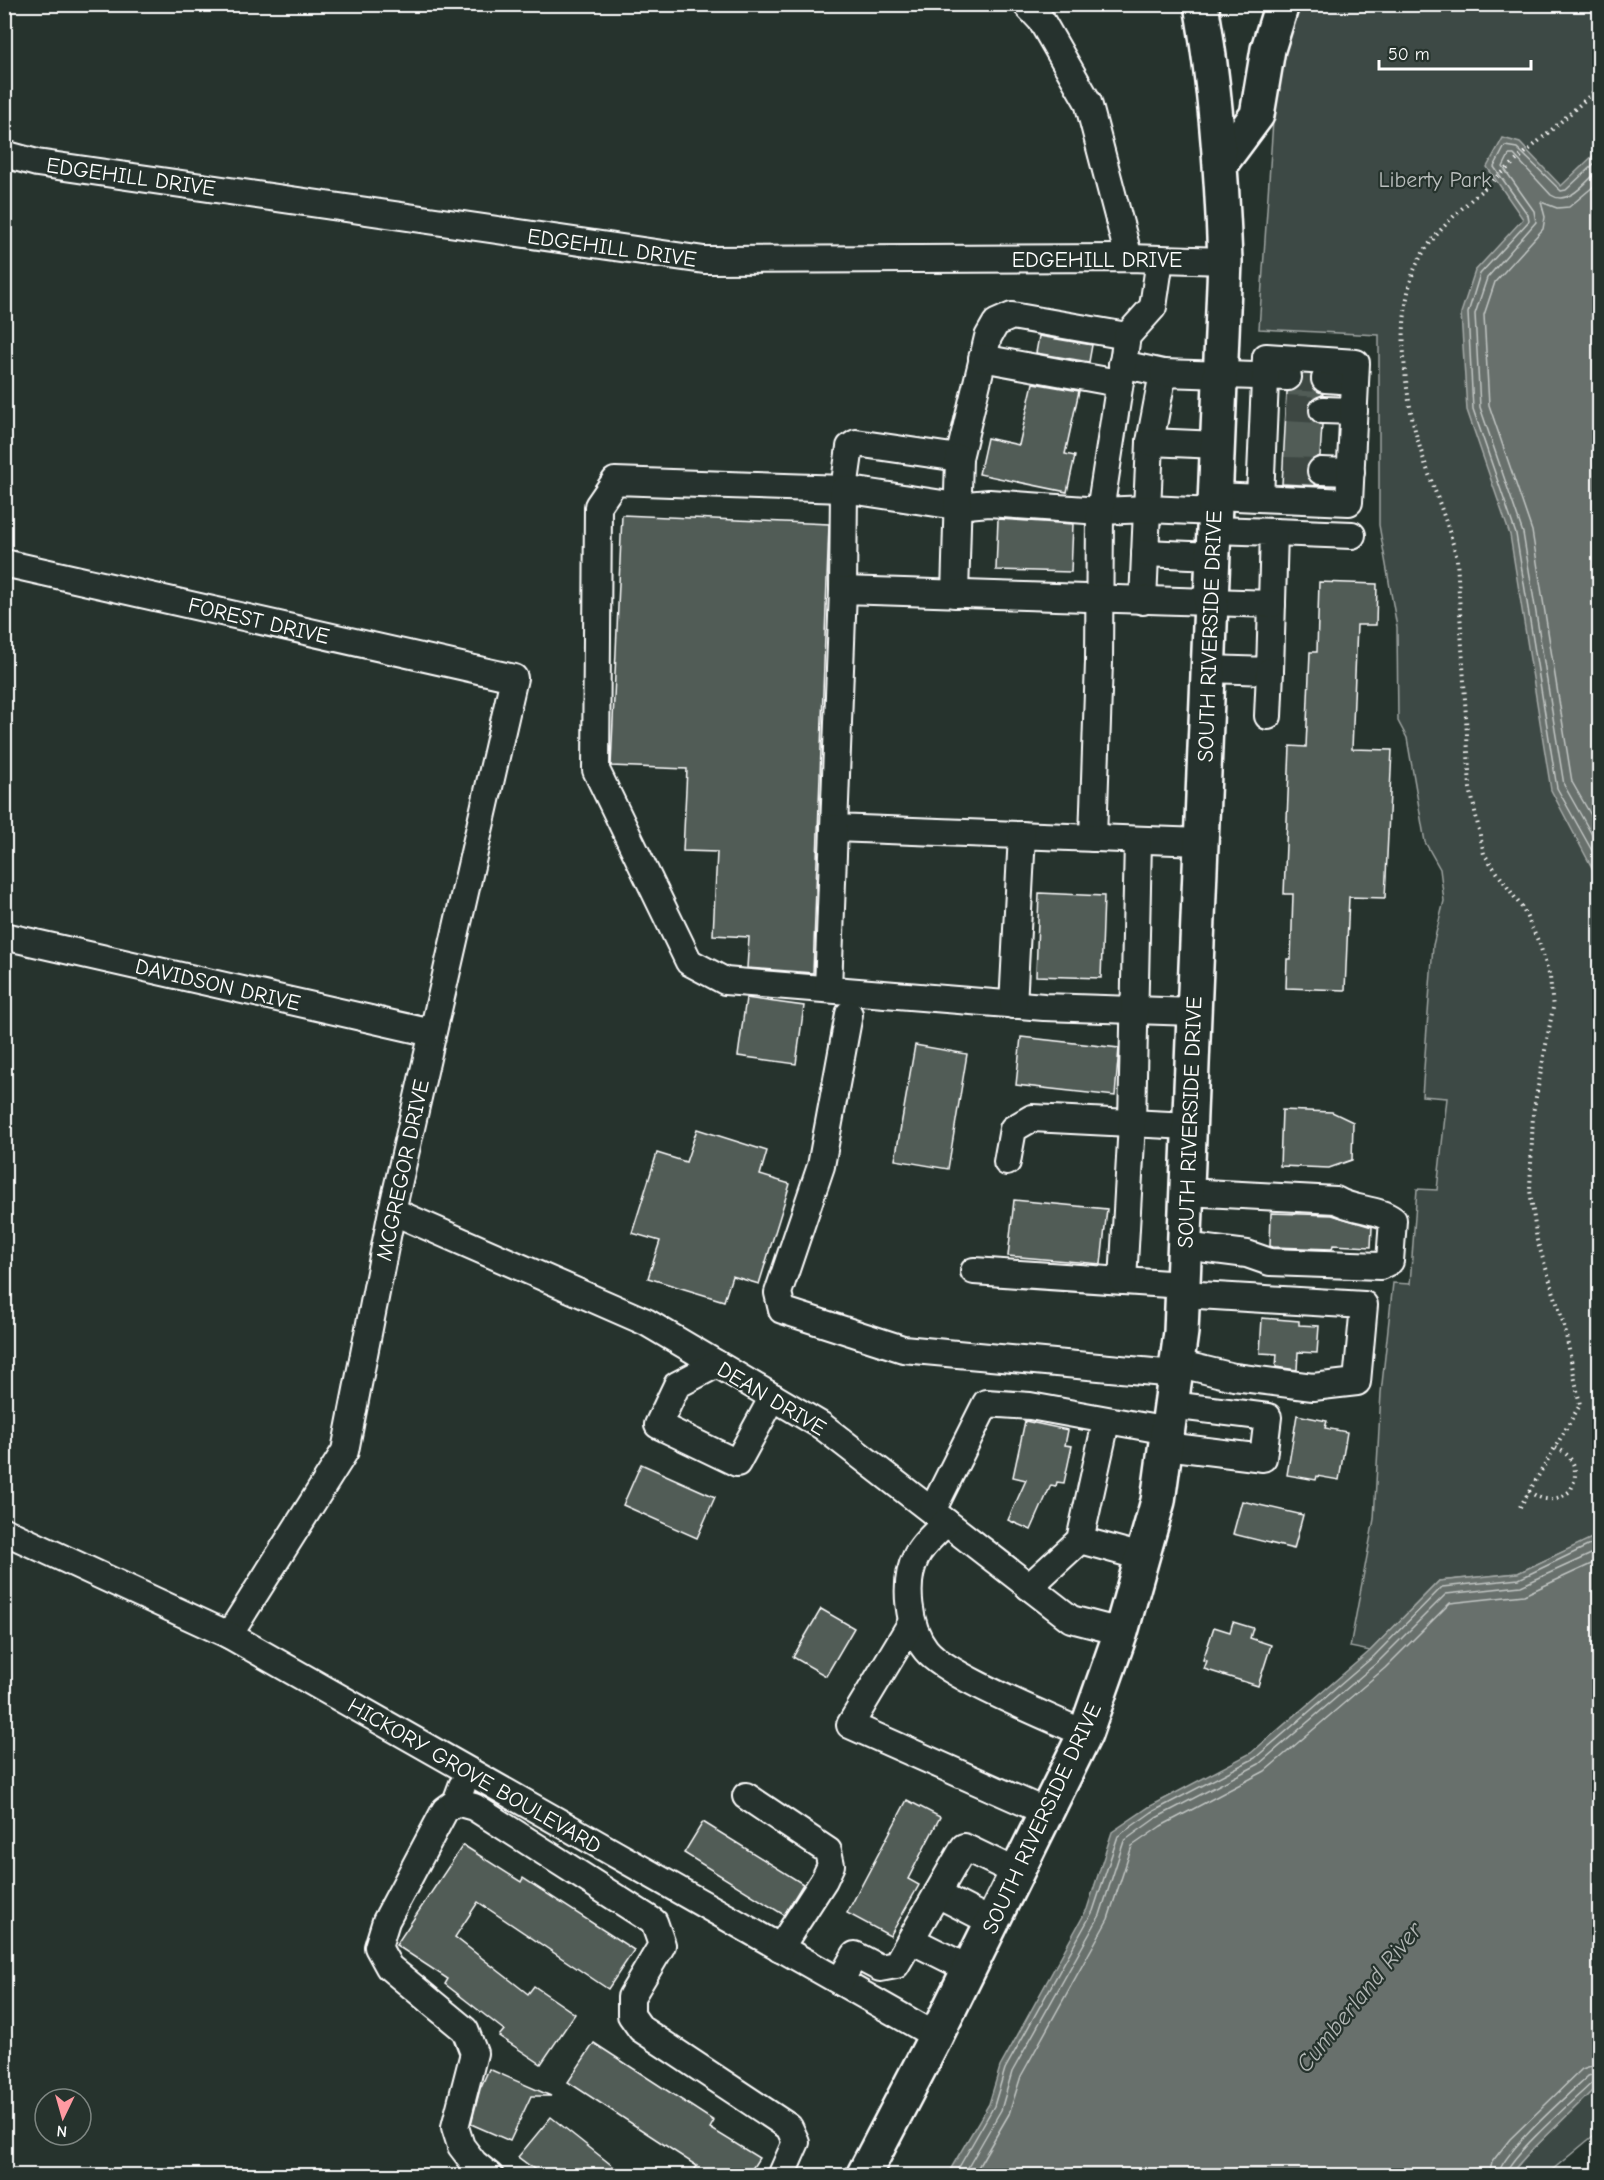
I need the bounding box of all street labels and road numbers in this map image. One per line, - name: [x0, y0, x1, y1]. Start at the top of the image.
- street label: EDGEHILL DRIVE: [45, 152, 217, 202]
- street label: EDGEHILL DRIVE: [526, 223, 698, 273]
- street label: EDGEHILL DRIVE: [1012, 247, 1182, 273]
- street label: SOUTH RIVERSIDE DRIVE: [1193, 510, 1227, 762]
- street label: FOREST DRIVE: [186, 592, 332, 650]
- street label: DAVIDSON DRIVE: [133, 953, 303, 1017]
- street label: SOUTH RIVERSIDE DRIVE: [1173, 996, 1207, 1248]
- street label: MCGREGOR DRIVE: [371, 1077, 435, 1263]
- street label: DEAN DRIVE: [712, 1356, 831, 1442]
- street label: HICKORY GROVE BOULEVARD: [343, 1692, 606, 1859]
- street label: SOUTH RIVERSIDE DRIVE: [977, 1699, 1107, 1938]

